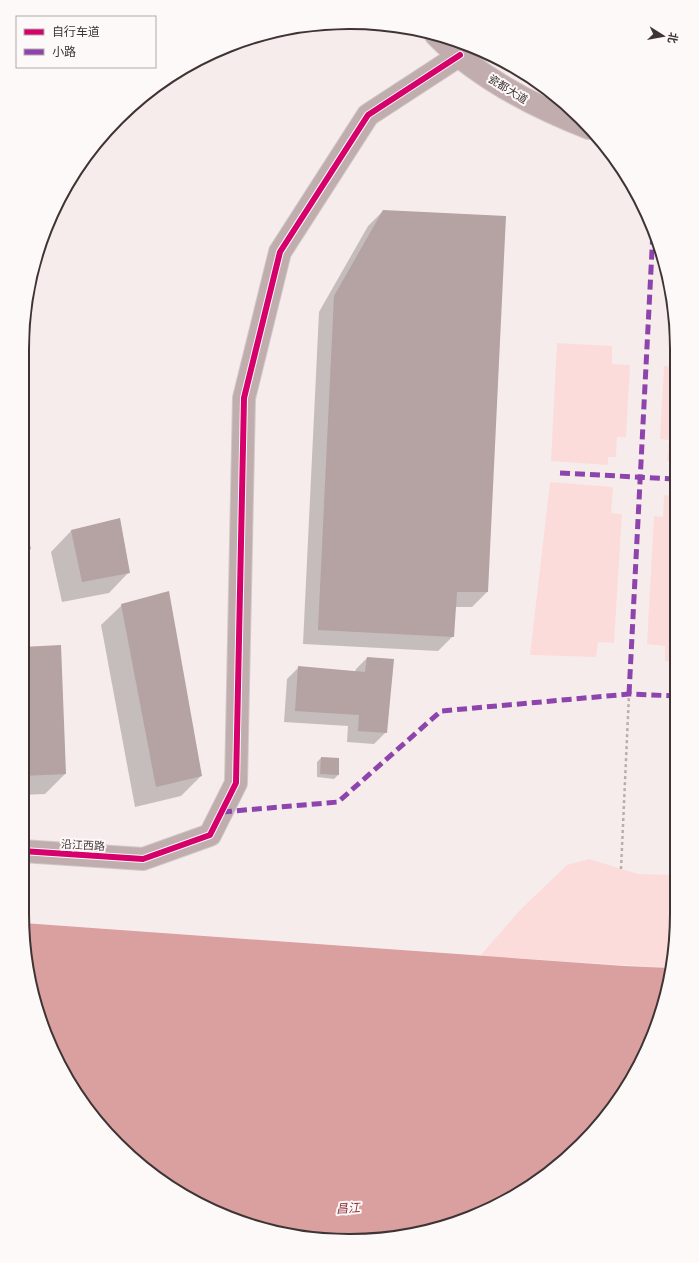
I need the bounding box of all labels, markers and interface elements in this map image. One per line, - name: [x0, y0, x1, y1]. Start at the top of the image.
- legend: [16, 16, 156, 68]
- north arrow: [643, 16, 683, 56]
- text: 自行车道: [52, 24, 100, 39]
- text: 北: [665, 31, 681, 45]
- text: 小路: [52, 44, 76, 59]
- street label: 瓷都大道: [486, 71, 530, 107]
- street label: 沿江西路: [61, 837, 105, 853]
- water label: 昌江: [335, 1200, 362, 1216]

